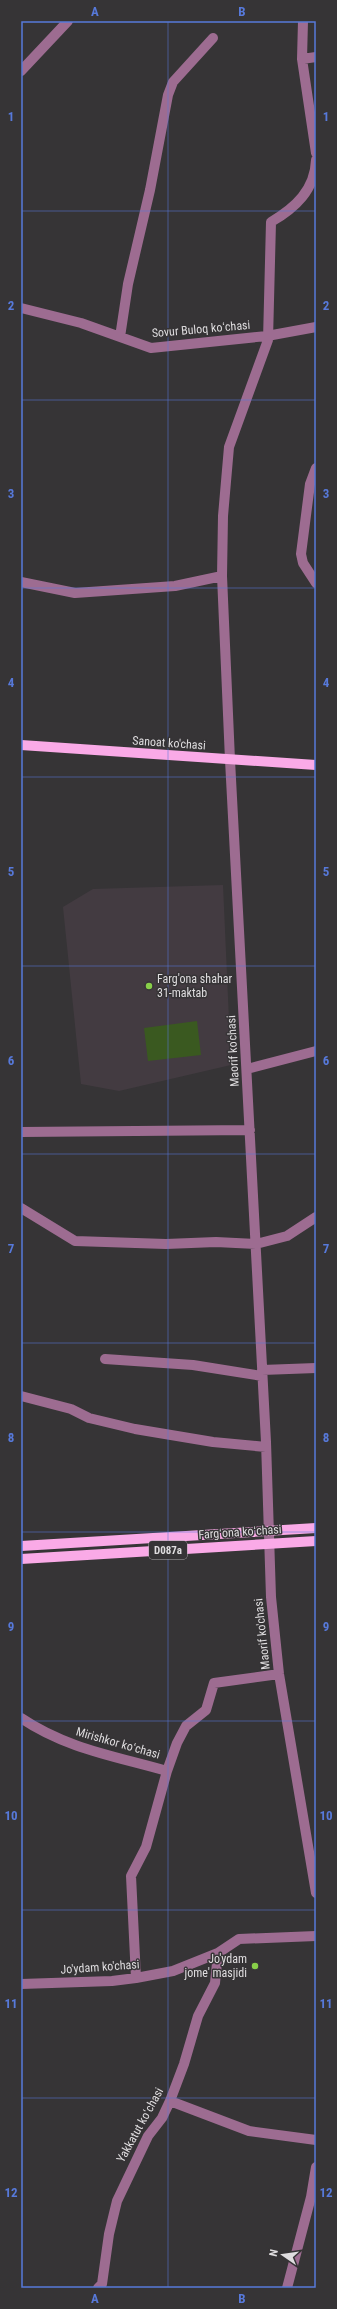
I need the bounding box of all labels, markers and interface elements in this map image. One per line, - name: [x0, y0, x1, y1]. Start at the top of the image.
- text: A: [91, 4, 99, 19]
- text: B: [238, 4, 246, 19]
- text: 1: [8, 109, 14, 124]
- text: 1: [323, 109, 329, 124]
- text: 2: [8, 298, 15, 313]
- text: 2: [323, 298, 330, 313]
- street label: Sovur Buloq koʻchasi: [151, 318, 251, 340]
- text: 3: [8, 486, 14, 501]
- text: 3: [323, 486, 329, 501]
- text: 4: [8, 675, 15, 690]
- text: 4: [323, 675, 330, 690]
- street label: Sanoat ko'chasi: [132, 733, 206, 753]
- text: 5: [8, 864, 15, 879]
- text: 5: [323, 864, 330, 879]
- place label: Farg'ona shahar 31-maktab: [157, 972, 232, 1000]
- marker: Farg'ona shahar 31-maktab: [144, 981, 154, 991]
- street label: Maorif ko'chasi: [224, 1015, 242, 1087]
- text: 6: [8, 1053, 15, 1068]
- text: 6: [323, 1053, 330, 1068]
- text: 7: [8, 1241, 15, 1256]
- text: 7: [323, 1241, 330, 1256]
- text: 8: [8, 1430, 14, 1445]
- text: 8: [323, 1430, 329, 1445]
- street label: Fargʻona koʻchasi: [198, 1522, 282, 1542]
- road number: D087a: [149, 1541, 187, 1559]
- street label: Maorif ko'chasi: [251, 1598, 273, 1670]
- text: 9: [8, 1619, 14, 1634]
- text: 9: [323, 1619, 329, 1634]
- street label: Mirishkor koʻchasi: [74, 1724, 162, 1762]
- text: 10: [4, 1808, 18, 1823]
- text: 10: [319, 1808, 333, 1823]
- place label: Jo'ydam jome' masjidi: [183, 1952, 247, 1980]
- street label: Jo'ydam ko'chasi: [60, 1957, 140, 1977]
- marker: Jo'ydam jome' masjidi: [250, 1961, 260, 1971]
- text: 11: [4, 1996, 18, 2011]
- text: 11: [319, 1996, 333, 2011]
- street label: Yakkatut koʻchasi: [114, 2085, 166, 2165]
- text: 12: [4, 2185, 18, 2200]
- text: 12: [319, 2185, 333, 2200]
- north arrow: [263, 2235, 303, 2275]
- text: N: [267, 2248, 281, 2258]
- text: A: [91, 2291, 99, 2306]
- text: B: [238, 2291, 246, 2306]

